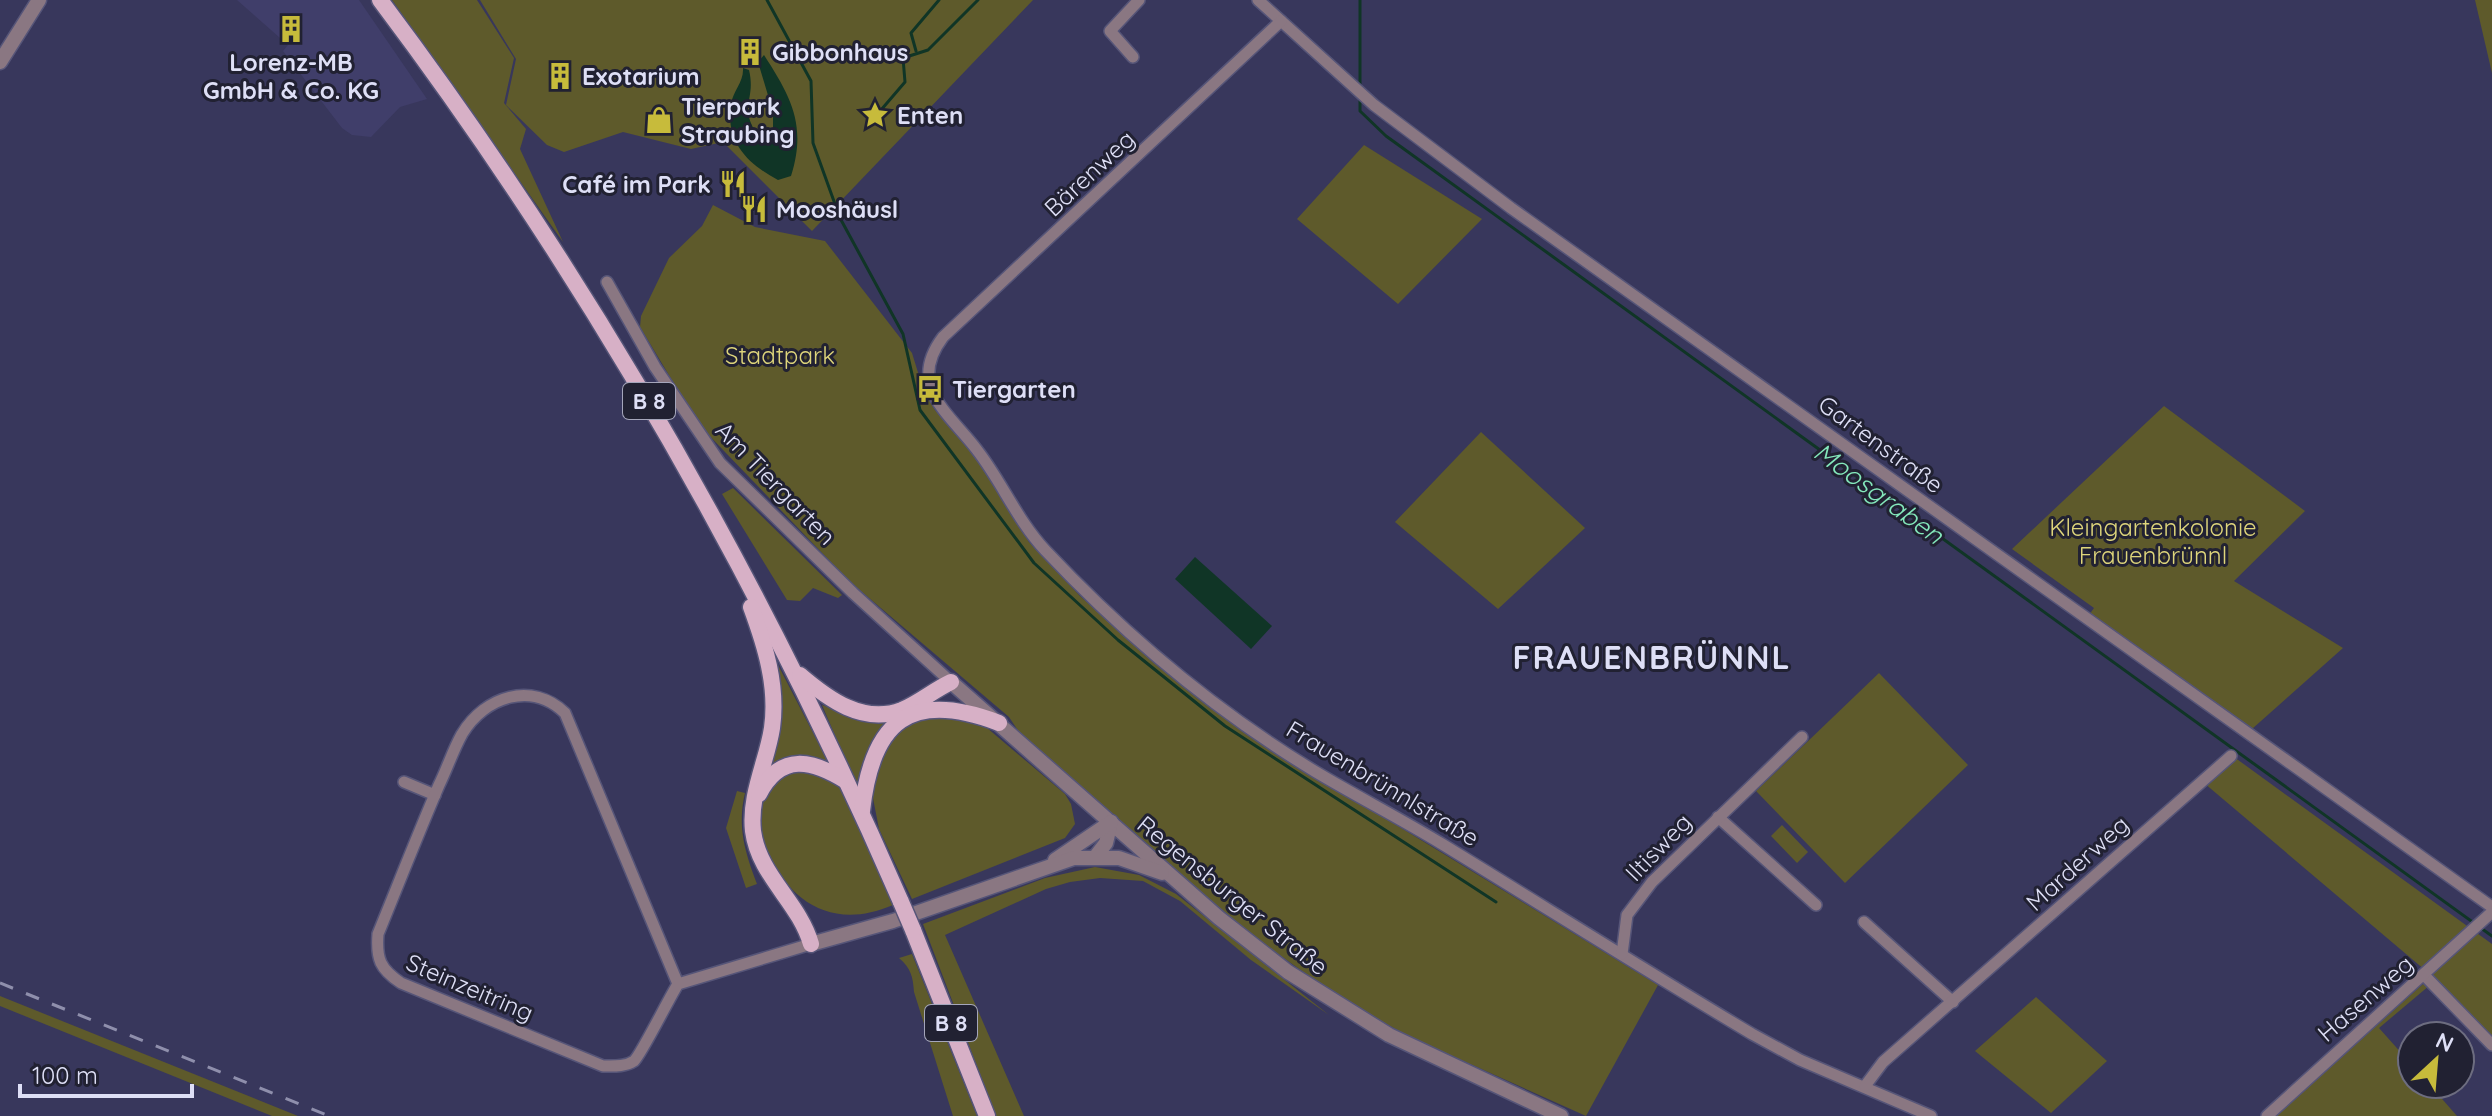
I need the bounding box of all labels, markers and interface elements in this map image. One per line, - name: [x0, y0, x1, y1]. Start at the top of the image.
- building icon: Lorenz-MB GmbH & Co. KG: [276, 14, 306, 44]
- building icon: Gibbonhaus: [735, 37, 765, 67]
- place label: Gibbonhaus: [772, 37, 908, 67]
- place label: Lorenz-MB GmbH & Co. KG: [203, 47, 379, 105]
- building icon: Exotarium: [545, 61, 575, 91]
- place label: Exotarium: [582, 61, 700, 91]
- place label: Tierpark Straubing: [681, 91, 795, 149]
- place icon: Enten: [860, 100, 890, 130]
- place label: Enten: [897, 100, 963, 130]
- shop icon: Tierpark Straubing: [644, 105, 674, 135]
- street label: Bärenweg: [1038, 124, 1140, 222]
- place label: Café im Park: [562, 169, 711, 199]
- restaurant icon: Café im Park: [718, 169, 748, 199]
- restaurant icon: Mooshäusl: [739, 194, 769, 224]
- place label: Mooshäusl: [776, 194, 898, 224]
- park label: Stadtpark: [725, 340, 835, 370]
- bus stop icon: Tiergarten: [915, 374, 945, 404]
- place label: Tiergarten: [952, 374, 1076, 404]
- road number: B 8: [623, 383, 675, 419]
- street label: Gartenstraße: [1813, 389, 1949, 499]
- street label: Am Tiergarten: [710, 415, 842, 551]
- water label: Moosgraben: [1808, 435, 1951, 552]
- park label: Kleingartenkolonie Frauenbrünnl: [2049, 512, 2257, 570]
- district label: FRAUENBRÜNNL: [1513, 637, 1791, 677]
- street label: Frauenbrünnlstraße: [1281, 714, 1485, 852]
- street label: Iltisweg: [1619, 807, 1697, 887]
- street label: Regensburger Straße: [1132, 809, 1334, 981]
- street label: Marderweg: [2019, 809, 2135, 917]
- street label: Steinzeitring: [402, 947, 538, 1027]
- street label: Hasenweg: [2311, 948, 2419, 1048]
- road number: B 8: [925, 1005, 977, 1041]
- north arrow: [2396, 1020, 2476, 1100]
- text: N: [2431, 1026, 2458, 1058]
- scale bar: [20, 1048, 192, 1098]
- text: 100 m: [32, 1060, 98, 1090]

